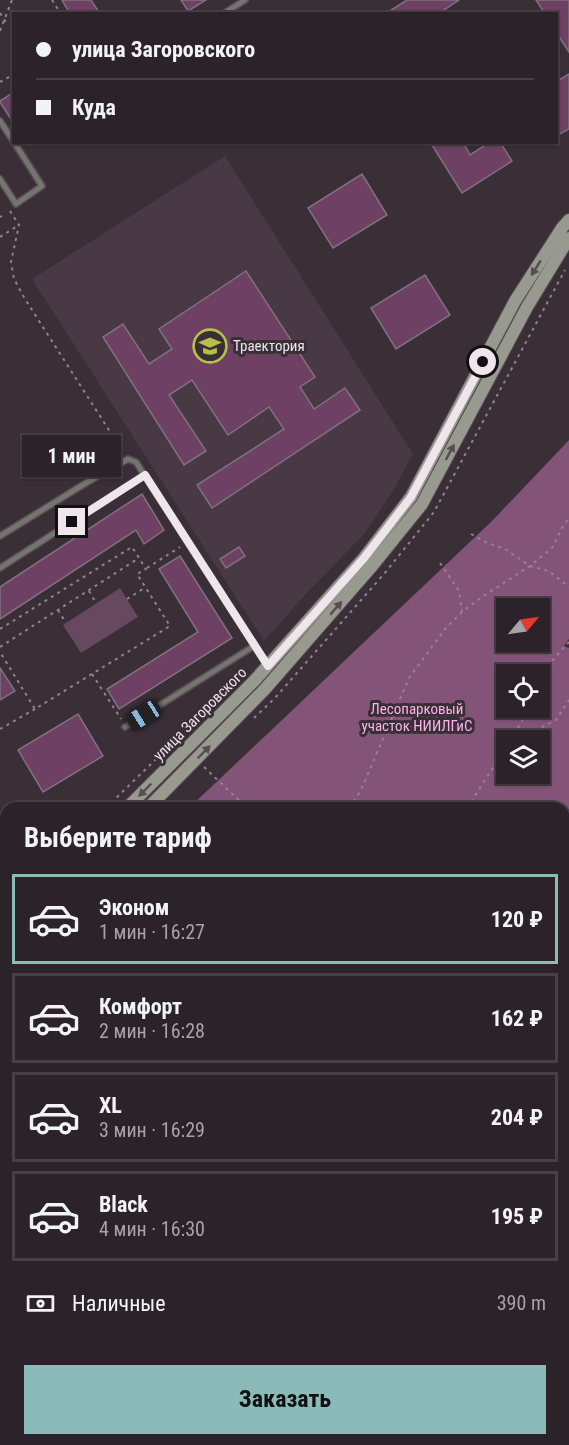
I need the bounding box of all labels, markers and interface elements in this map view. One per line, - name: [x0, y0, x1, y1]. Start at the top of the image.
- text: улица Загоровского: [72, 37, 255, 62]
- text: Куда: [72, 95, 116, 120]
- one-way arrow: [531, 260, 542, 276]
- school or university icon: Траектория: [192, 328, 228, 364]
- place label: Траектория: [233, 337, 305, 355]
- route start: [469, 348, 496, 375]
- callout: 1 мин: [22, 435, 122, 477]
- one-way arrow: [445, 443, 455, 460]
- text: 1 мин: [48, 444, 95, 468]
- route end: [58, 508, 85, 535]
- north arrow: [496, 598, 550, 652]
- map controls: [496, 598, 550, 784]
- one-way arrow: [329, 601, 342, 616]
- street label: улица Загоровского: [150, 664, 250, 764]
- button: locate: [496, 664, 550, 718]
- car: [124, 698, 164, 732]
- park label: Лесопарковый участок НИИЛГиС: [361, 700, 473, 735]
- button: layers: [496, 730, 550, 784]
- one-way arrow: [196, 745, 210, 759]
- one-way arrow: [138, 783, 153, 797]
- text: Выберите тариф: [24, 822, 212, 854]
- icon: car: [27, 892, 81, 946]
- text: Эконом: [99, 895, 169, 920]
- text: 120 ₽: [491, 907, 543, 932]
- text: 1 мин · 16:27: [99, 920, 205, 944]
- icon: car: [27, 991, 81, 1045]
- text: Комфорт: [99, 994, 182, 1019]
- text: 162 ₽: [491, 1006, 543, 1031]
- text: 2 мин · 16:28: [99, 1019, 205, 1043]
- icon: car: [27, 1090, 81, 1144]
- text: XL: [99, 1093, 122, 1118]
- text: 204 ₽: [491, 1105, 543, 1130]
- text: 3 мин · 16:29: [99, 1118, 205, 1142]
- icon: car: [27, 1189, 81, 1243]
- text: Black: [99, 1192, 148, 1217]
- text: 195 ₽: [491, 1204, 543, 1229]
- text: 4 мин · 16:30: [99, 1217, 205, 1241]
- icon: cash: [24, 1287, 57, 1320]
- text: Наличные: [72, 1291, 166, 1316]
- text: 390 m: [497, 1291, 546, 1315]
- button: Заказать: [24, 1365, 546, 1434]

